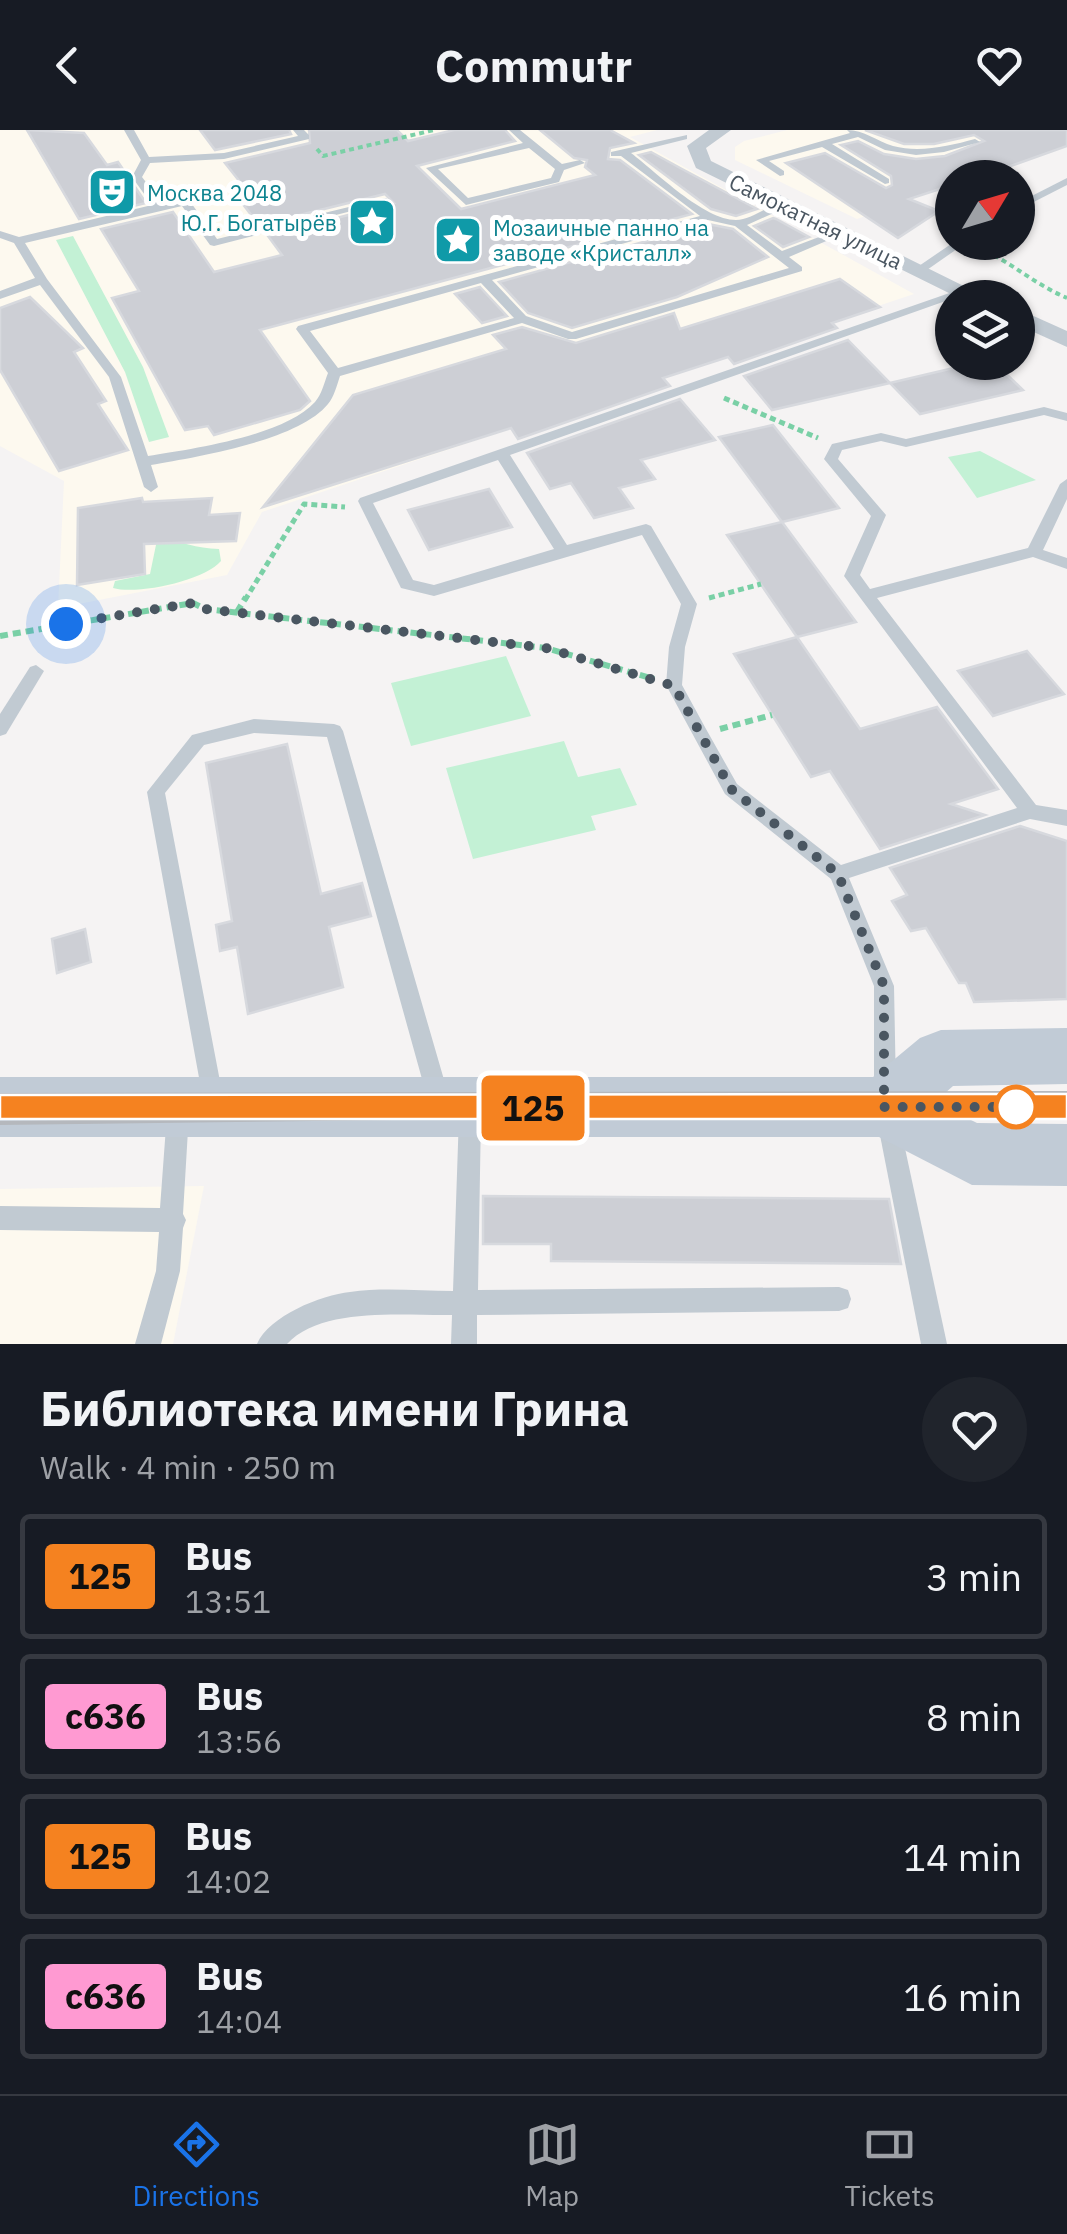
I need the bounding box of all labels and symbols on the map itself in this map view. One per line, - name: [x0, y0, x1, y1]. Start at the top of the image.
- north arrow: [935, 160, 1035, 260]
- theatre icon: Москва 2048: [86, 166, 138, 218]
- street label: Самокатная улица: [725, 166, 908, 276]
- place label: Москва 2048: [147, 178, 282, 207]
- place icon: Ю.Г. Богатырёв: [346, 196, 398, 248]
- place label: Ю.Г. Богатырёв: [181, 208, 337, 237]
- place label: Мозаичные панно на заводе «Кристалл»: [493, 213, 709, 267]
- place icon: Мозаичные панно на заводе «Кристалл»: [432, 214, 484, 266]
- your location: [41, 599, 91, 649]
- line badge: 125: [476, 1076, 590, 1140]
- unlabelled marker: [995, 1086, 1037, 1128]

